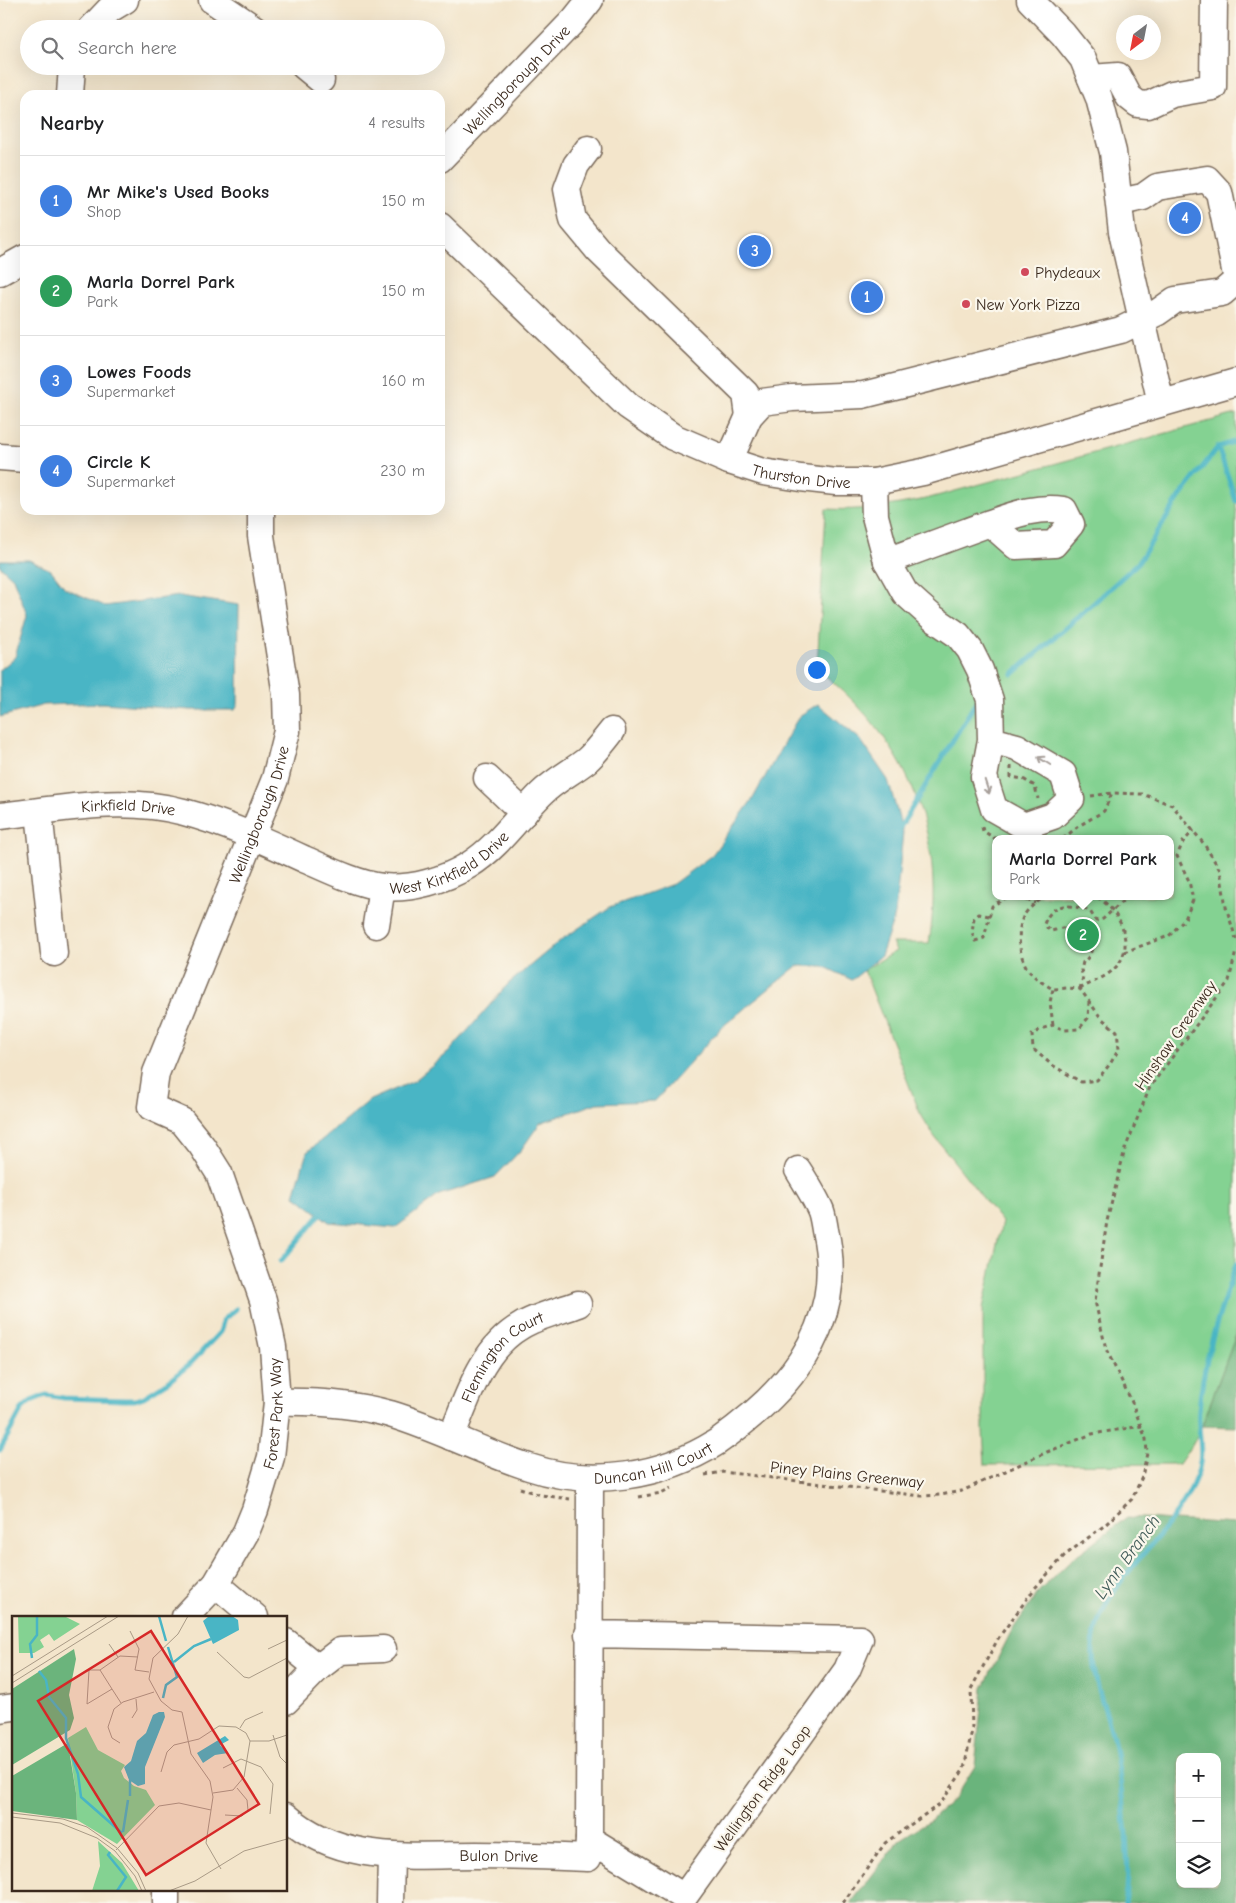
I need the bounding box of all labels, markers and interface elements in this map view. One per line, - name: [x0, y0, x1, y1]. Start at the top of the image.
- north arrow: [1116, 15, 1161, 60]
- search box: [20, 20, 445, 75]
- street label: Wellingborough Drive: [460, 22, 574, 139]
- icon: search: [38, 34, 66, 62]
- text: Search here: [78, 37, 177, 59]
- text: Nearby: [40, 111, 104, 135]
- text: 4 results: [368, 114, 425, 132]
- text: Mr Mike's Used Books: [87, 181, 269, 203]
- text: 1: [53, 192, 59, 210]
- text: 150 m: [382, 192, 425, 210]
- pin: 4: [1169, 199, 1201, 237]
- text: Shop: [87, 203, 121, 221]
- pin: 3: [739, 232, 771, 270]
- place label: Phydeaux: [1035, 264, 1100, 282]
- marker: Phydeaux: [1019, 266, 1031, 278]
- text: Marla Dorrel Park: [87, 271, 235, 293]
- pin: 1: [851, 278, 883, 316]
- text: 2: [52, 282, 60, 300]
- text: 150 m: [382, 282, 425, 300]
- text: Park: [87, 293, 118, 311]
- place label: New York Pizza: [976, 296, 1080, 314]
- marker: New York Pizza: [960, 298, 972, 310]
- text: Lowes Foods: [87, 361, 191, 383]
- text: 3: [52, 372, 60, 390]
- text: 160 m: [382, 372, 425, 390]
- text: Supermarket: [87, 383, 175, 401]
- text: Circle K: [87, 451, 150, 473]
- street label: Thurston Drive: [749, 461, 850, 492]
- text: 4: [52, 462, 60, 480]
- text: 230 m: [380, 462, 425, 480]
- text: Supermarket: [87, 473, 175, 491]
- your location: [804, 657, 830, 683]
- street label: Wellingborough Drive: [226, 744, 293, 886]
- one-way arrow: [1037, 756, 1051, 766]
- one-way arrow: [983, 779, 992, 795]
- street label: Kirkfield Drive: [80, 796, 177, 820]
- street label: West Kirkfield Drive: [389, 828, 513, 898]
- popup: [992, 835, 1174, 900]
- text: Marla Dorrel Park: [1009, 848, 1157, 870]
- text: Park: [1009, 870, 1040, 888]
- pin: 2: [1067, 916, 1099, 954]
- street label: Hinshaw Greenway: [1131, 977, 1221, 1094]
- street label: Flemington Court: [458, 1308, 546, 1405]
- street label: Forest Park Way: [260, 1356, 287, 1472]
- street label: Duncan Hill Court: [594, 1439, 716, 1488]
- street label: Piney Plains Greenway: [769, 1458, 925, 1492]
- water label: Lynn Branch: [1090, 1511, 1165, 1603]
- inset map: [12, 1616, 288, 1890]
- street label: Wellington Ridge Loop: [711, 1722, 815, 1855]
- map controls: [1176, 1753, 1221, 1888]
- button: +: [1176, 1753, 1221, 1798]
- button: −: [1176, 1798, 1221, 1843]
- button: layers: [1176, 1843, 1221, 1888]
- street label: Bulon Drive: [459, 1847, 538, 1866]

